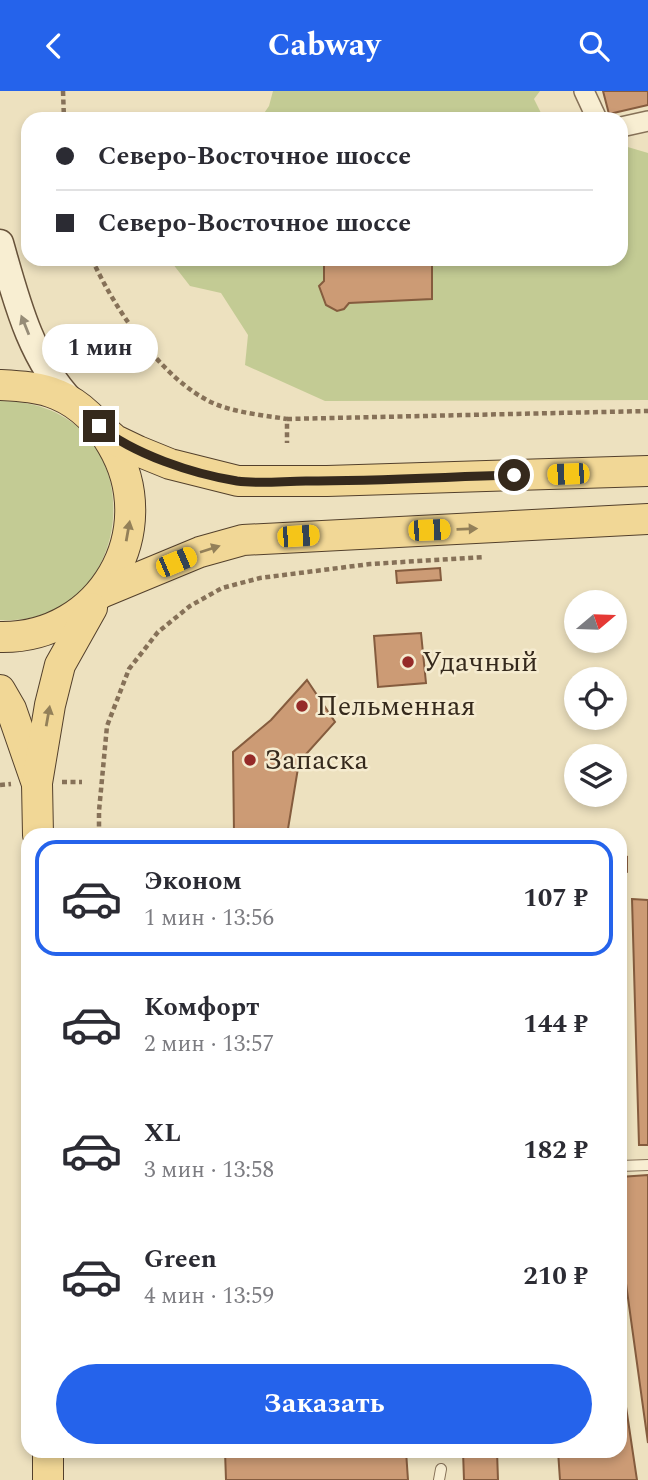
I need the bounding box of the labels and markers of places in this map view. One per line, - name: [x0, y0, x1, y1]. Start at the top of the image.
- place label: Удачный: [422, 641, 538, 684]
- marker: Удачный: [400, 654, 416, 670]
- place label: Пельменная: [316, 685, 476, 728]
- marker: Пельменная: [294, 698, 310, 714]
- place label: Запаска: [264, 739, 368, 782]
- marker: Запаска: [242, 752, 258, 768]

